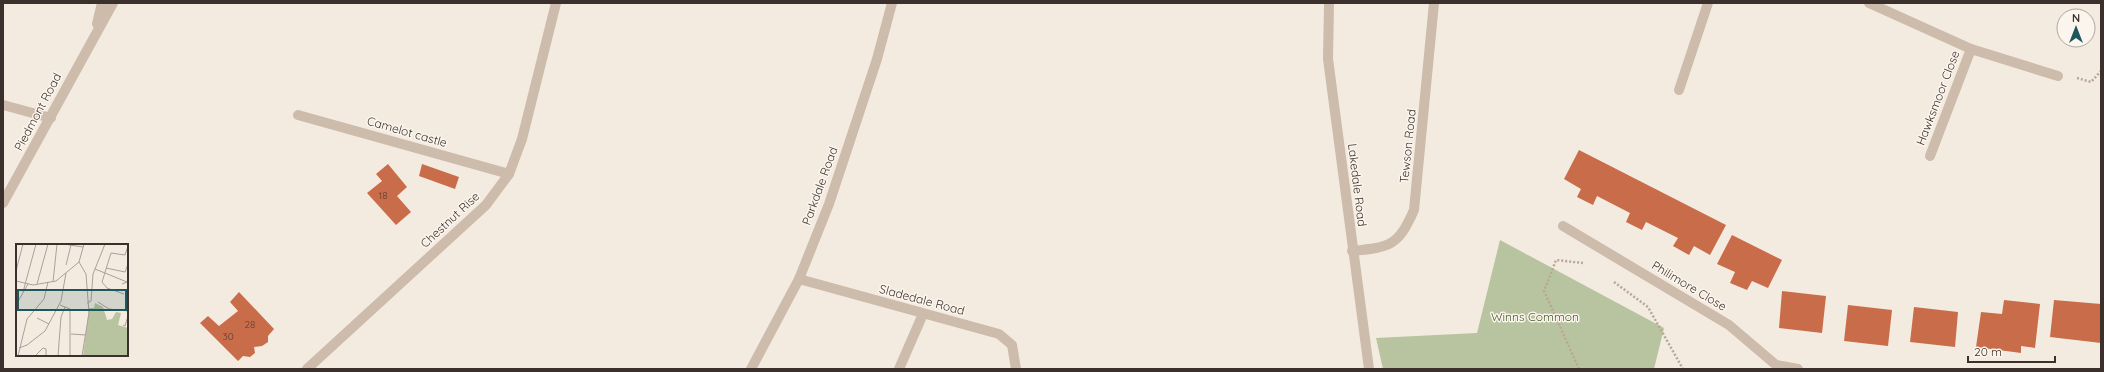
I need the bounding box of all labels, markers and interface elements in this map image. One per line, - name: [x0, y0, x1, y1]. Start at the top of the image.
- north arrow: [2056, 8, 2096, 48]
- text: N: [2072, 11, 2080, 25]
- street label: Hawksmoor Close: [1913, 48, 1963, 147]
- street label: Piedmont Road: [11, 70, 64, 153]
- street label: Tewson Road: [1396, 108, 1419, 184]
- street label: Camelot castle: [365, 113, 449, 150]
- street label: Lakedale Road: [1345, 143, 1370, 227]
- street label: Parkdale Road: [798, 145, 841, 227]
- street label: Chestnut Rise: [417, 188, 482, 251]
- house number: 18: [378, 189, 388, 202]
- inset map: [16, 244, 128, 356]
- street label: Philimore Close: [1649, 257, 1730, 314]
- street label: Sladedale Road: [878, 281, 966, 318]
- park label: Winns Common: [1491, 309, 1579, 324]
- house number: 28: [245, 318, 255, 331]
- house number: 30: [222, 330, 234, 343]
- scale bar: [1968, 338, 2055, 364]
- text: 20 m: [1974, 344, 2002, 359]

